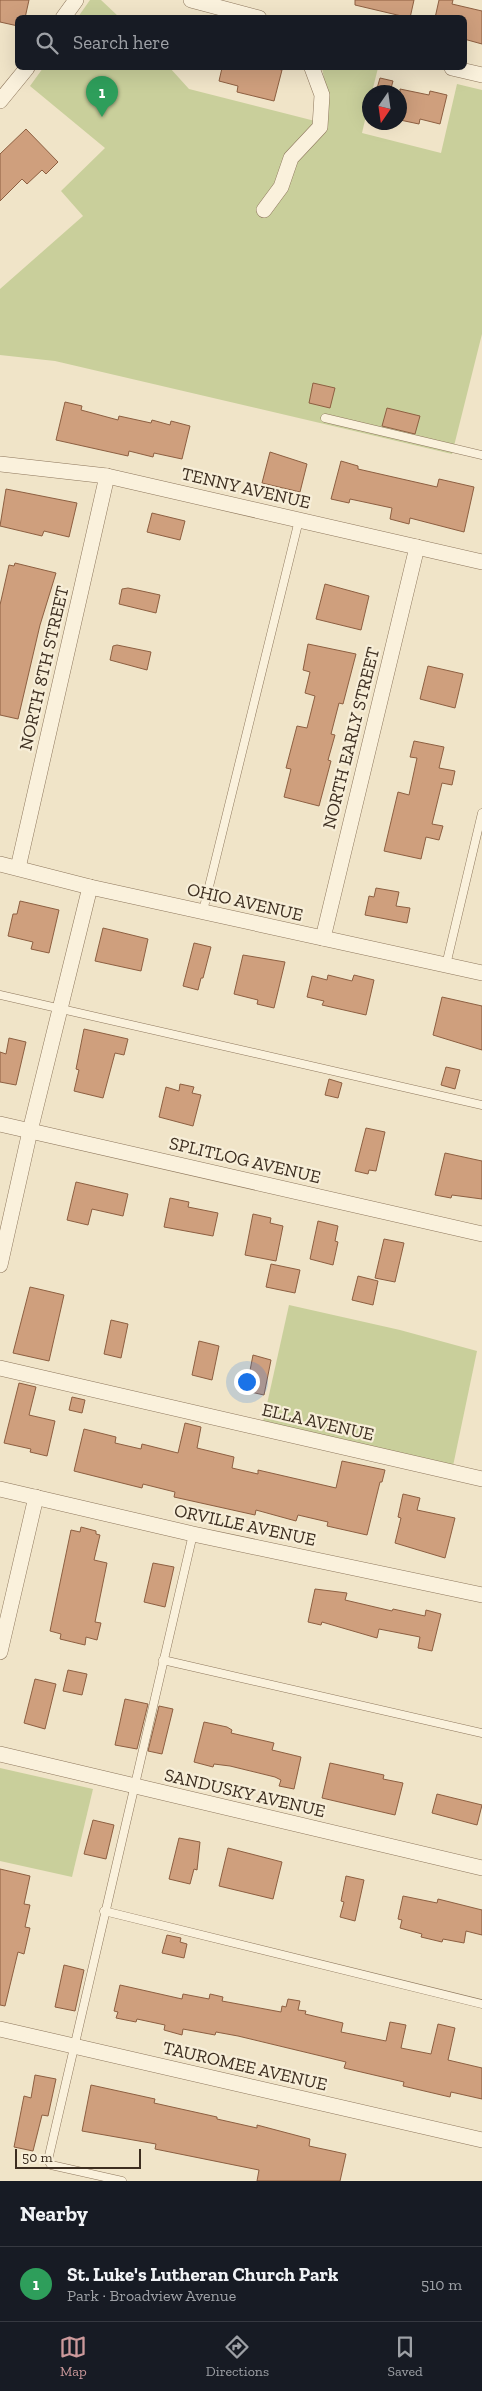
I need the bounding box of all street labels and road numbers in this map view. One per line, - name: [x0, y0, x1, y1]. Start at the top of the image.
- street label: TENNY AVENUE: [179, 462, 313, 514]
- street label: NORTH 8TH STREET: [14, 583, 74, 753]
- street label: NORTH EARLY STREET: [318, 645, 384, 831]
- street label: OHIO AVENUE: [185, 878, 305, 926]
- street label: SPLITLOG AVENUE: [167, 1132, 323, 1188]
- street label: ELLA AVENUE: [260, 1398, 376, 1446]
- street label: ORVILLE AVENUE: [172, 1499, 318, 1551]
- street label: SANDUSKY AVENUE: [162, 1764, 328, 1822]
- street label: TAUROMEE AVENUE: [161, 2036, 329, 2096]

